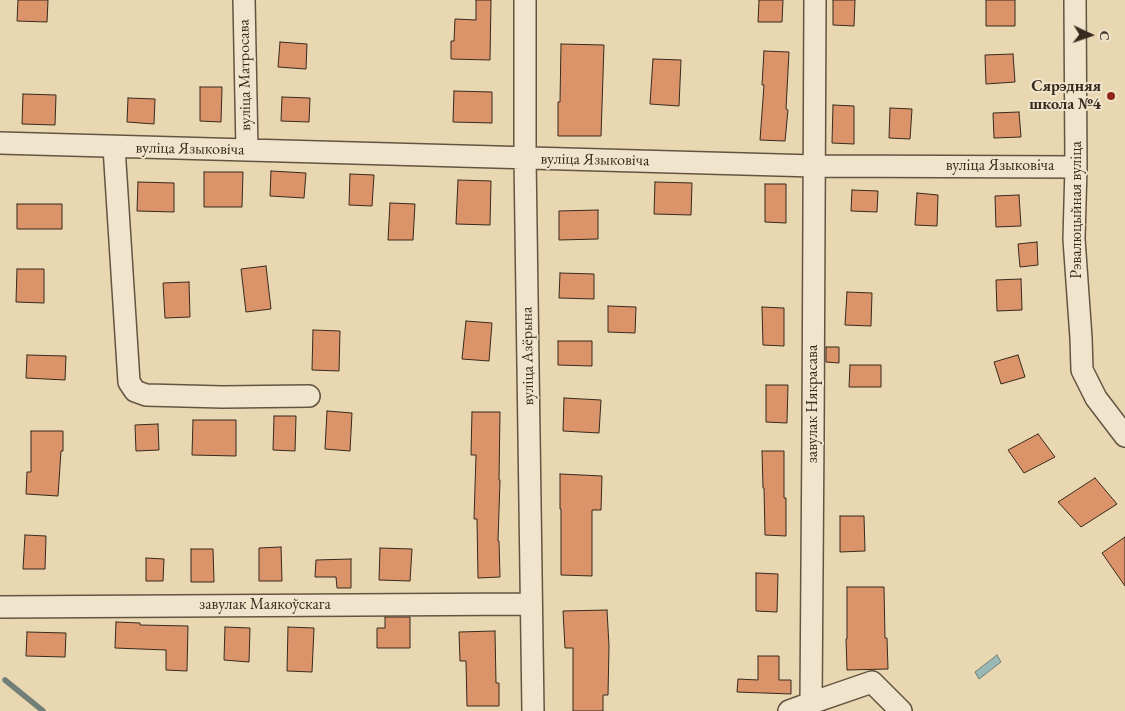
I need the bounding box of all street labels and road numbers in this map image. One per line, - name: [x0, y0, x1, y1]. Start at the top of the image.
- street label: вуліца Матросава: [234, 19, 256, 131]
- street label: вуліца Языковіча: [135, 138, 245, 160]
- street label: Рэвалюцыйная вуліца: [1067, 141, 1087, 279]
- street label: вуліца Языковіча: [540, 149, 650, 171]
- street label: вуліца Языковіча: [946, 156, 1054, 176]
- street label: вуліца Азёрына: [518, 306, 538, 406]
- street label: завулак Някрасава: [803, 345, 823, 463]
- street label: завулак Маякоўскага: [199, 595, 331, 615]

